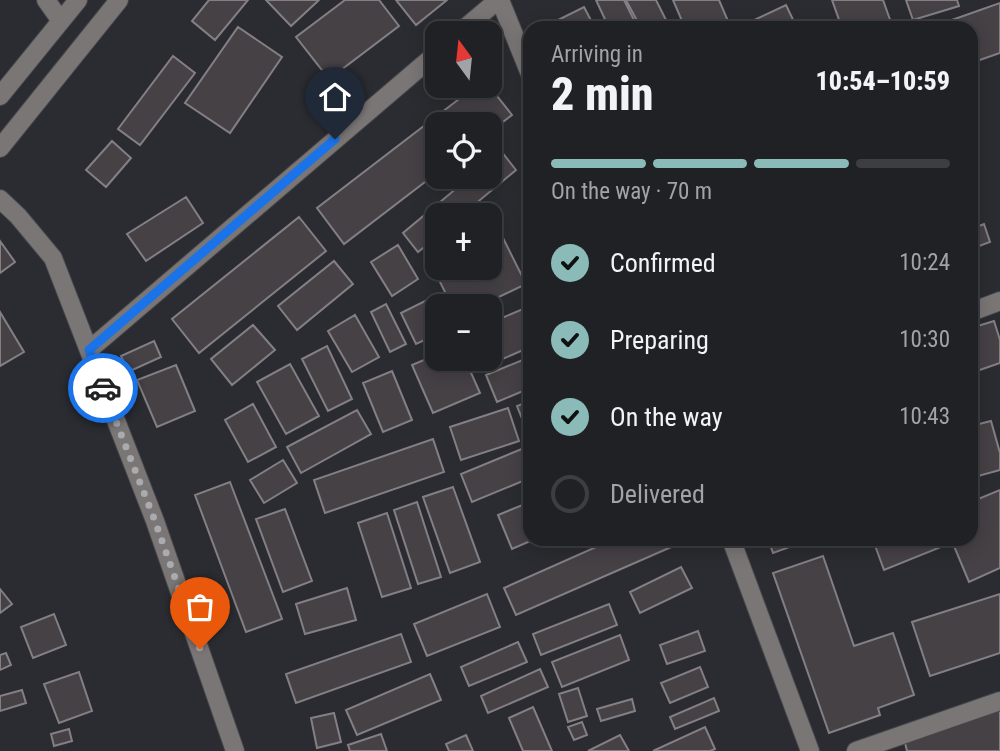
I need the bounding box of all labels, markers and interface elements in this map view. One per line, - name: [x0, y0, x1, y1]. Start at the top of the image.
- north arrow: [425, 21, 502, 98]
- map controls: [425, 21, 502, 371]
- text: Arriving in: [551, 41, 643, 68]
- text: 10:54–10:59: [816, 66, 950, 96]
- pin: [305, 67, 365, 139]
- text: 2 min: [551, 67, 654, 121]
- icon: home: [316, 78, 354, 116]
- button: locate: [425, 112, 502, 189]
- text: On the way · 70 m: [551, 178, 712, 205]
- button: +: [425, 203, 502, 280]
- icon: check: [551, 244, 589, 282]
- text: Confirmed: [610, 248, 716, 278]
- text: 10:24: [899, 249, 950, 276]
- button: −: [425, 294, 502, 371]
- icon: check: [551, 321, 589, 359]
- text: Preparing: [610, 325, 709, 355]
- text: 10:30: [899, 326, 950, 353]
- courier: [68, 353, 138, 423]
- icon: car: [84, 369, 122, 407]
- icon: check: [551, 398, 589, 436]
- text: On the way: [610, 402, 723, 432]
- text: 10:43: [899, 403, 950, 430]
- text: Delivered: [610, 479, 705, 509]
- pin: [170, 577, 230, 649]
- icon: bag: [181, 588, 219, 626]

